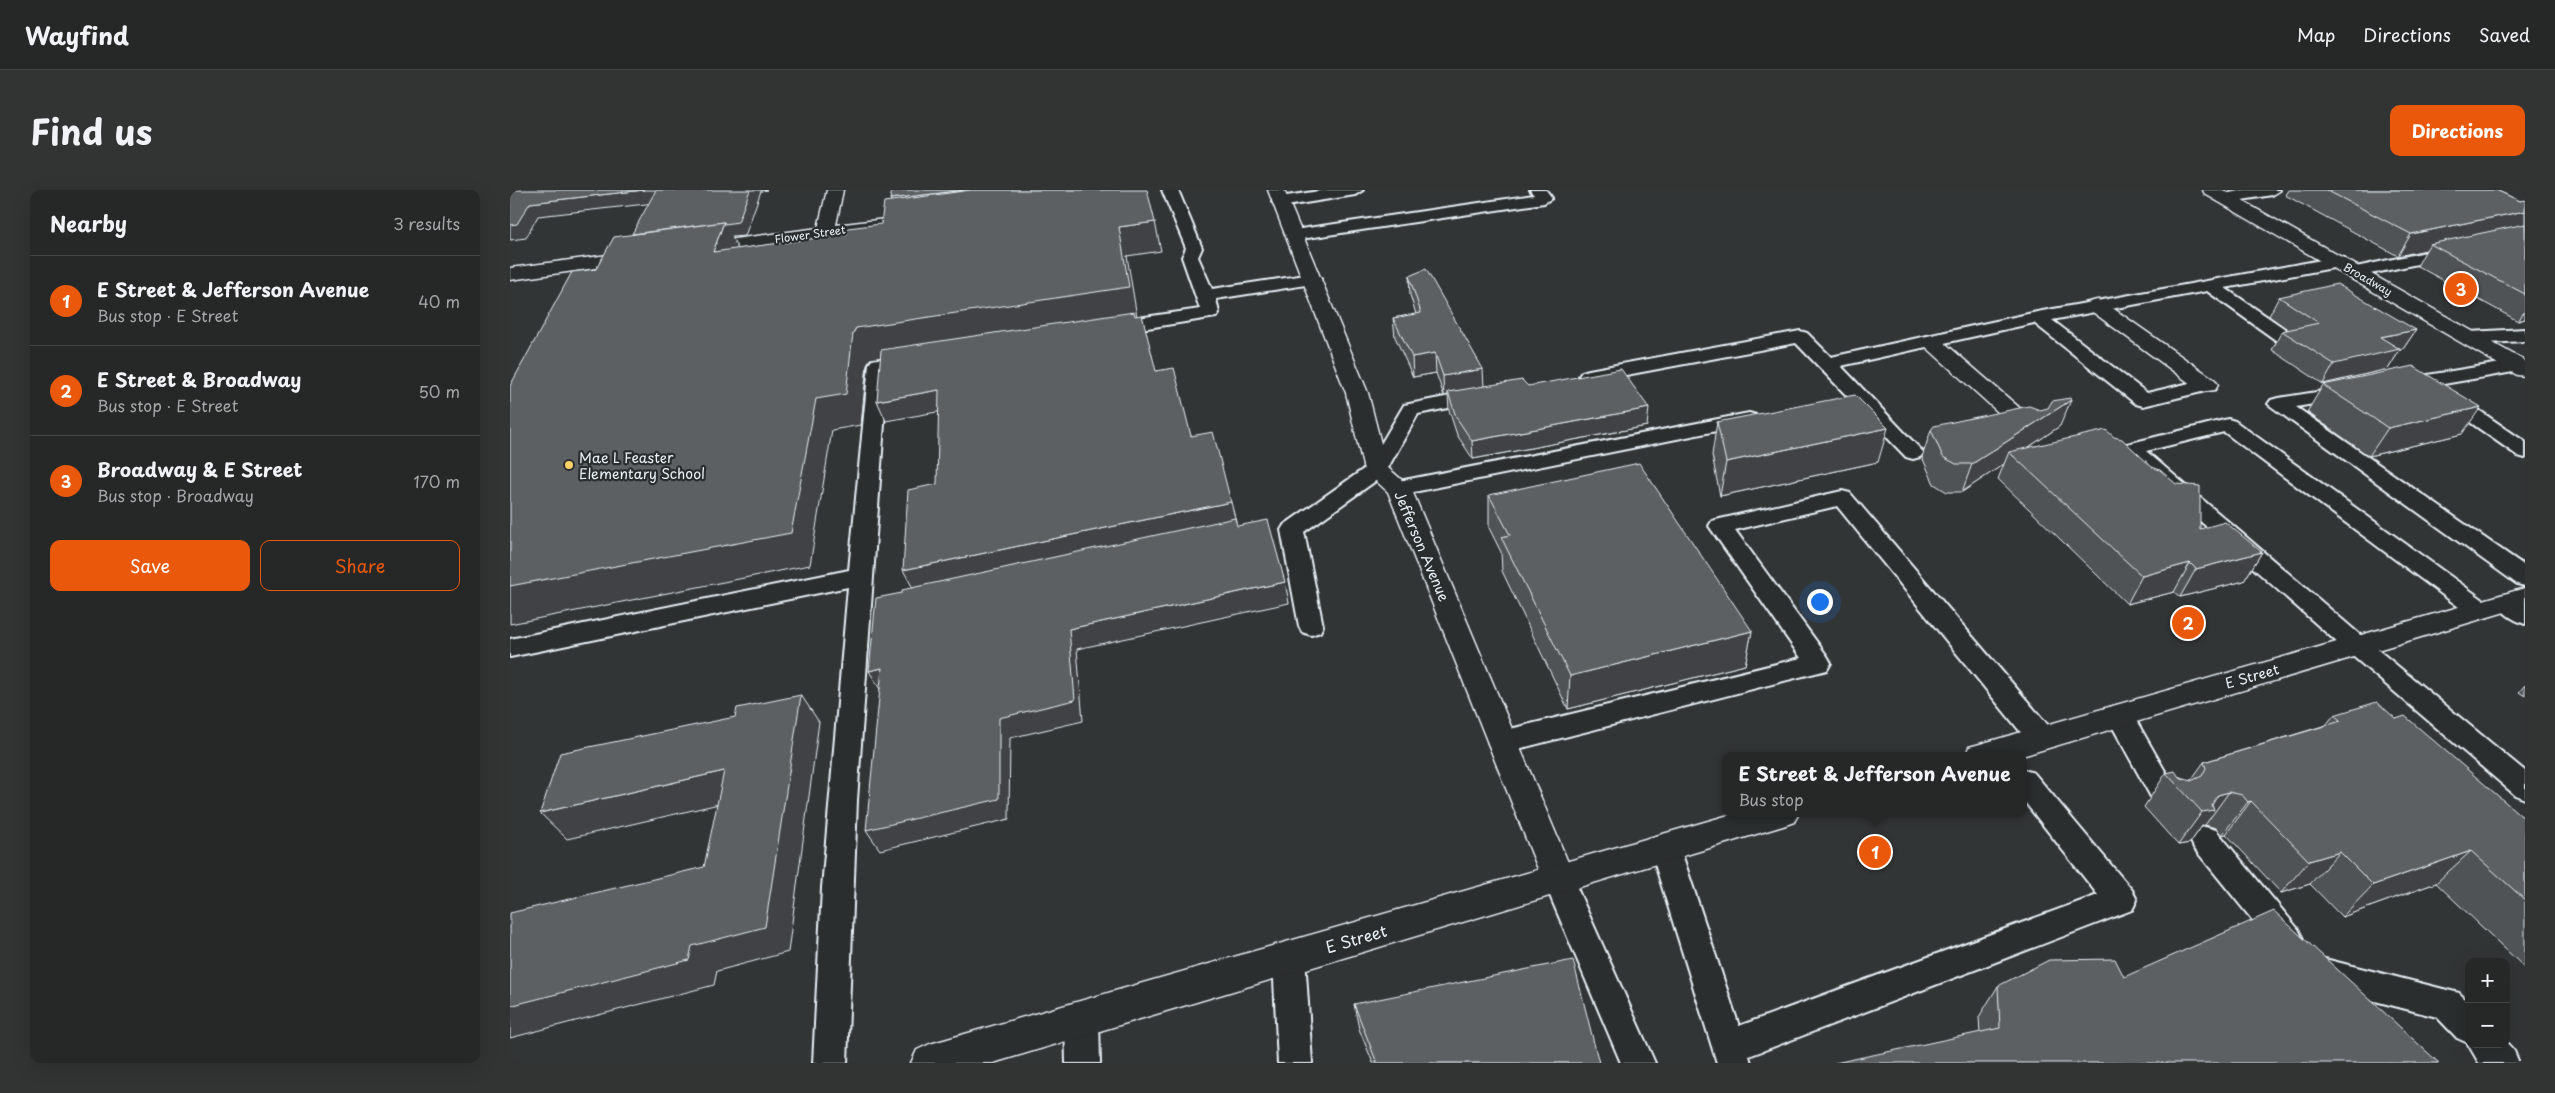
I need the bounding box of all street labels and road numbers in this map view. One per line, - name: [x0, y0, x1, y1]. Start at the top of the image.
- street label: Flower Street: [774, 221, 847, 247]
- street label: Broadway: [2340, 258, 2396, 300]
- street label: Jefferson Avenue: [1389, 488, 1455, 605]
- street label: E Street: [2223, 658, 2282, 694]
- street label: E Street: [1322, 918, 1390, 958]

